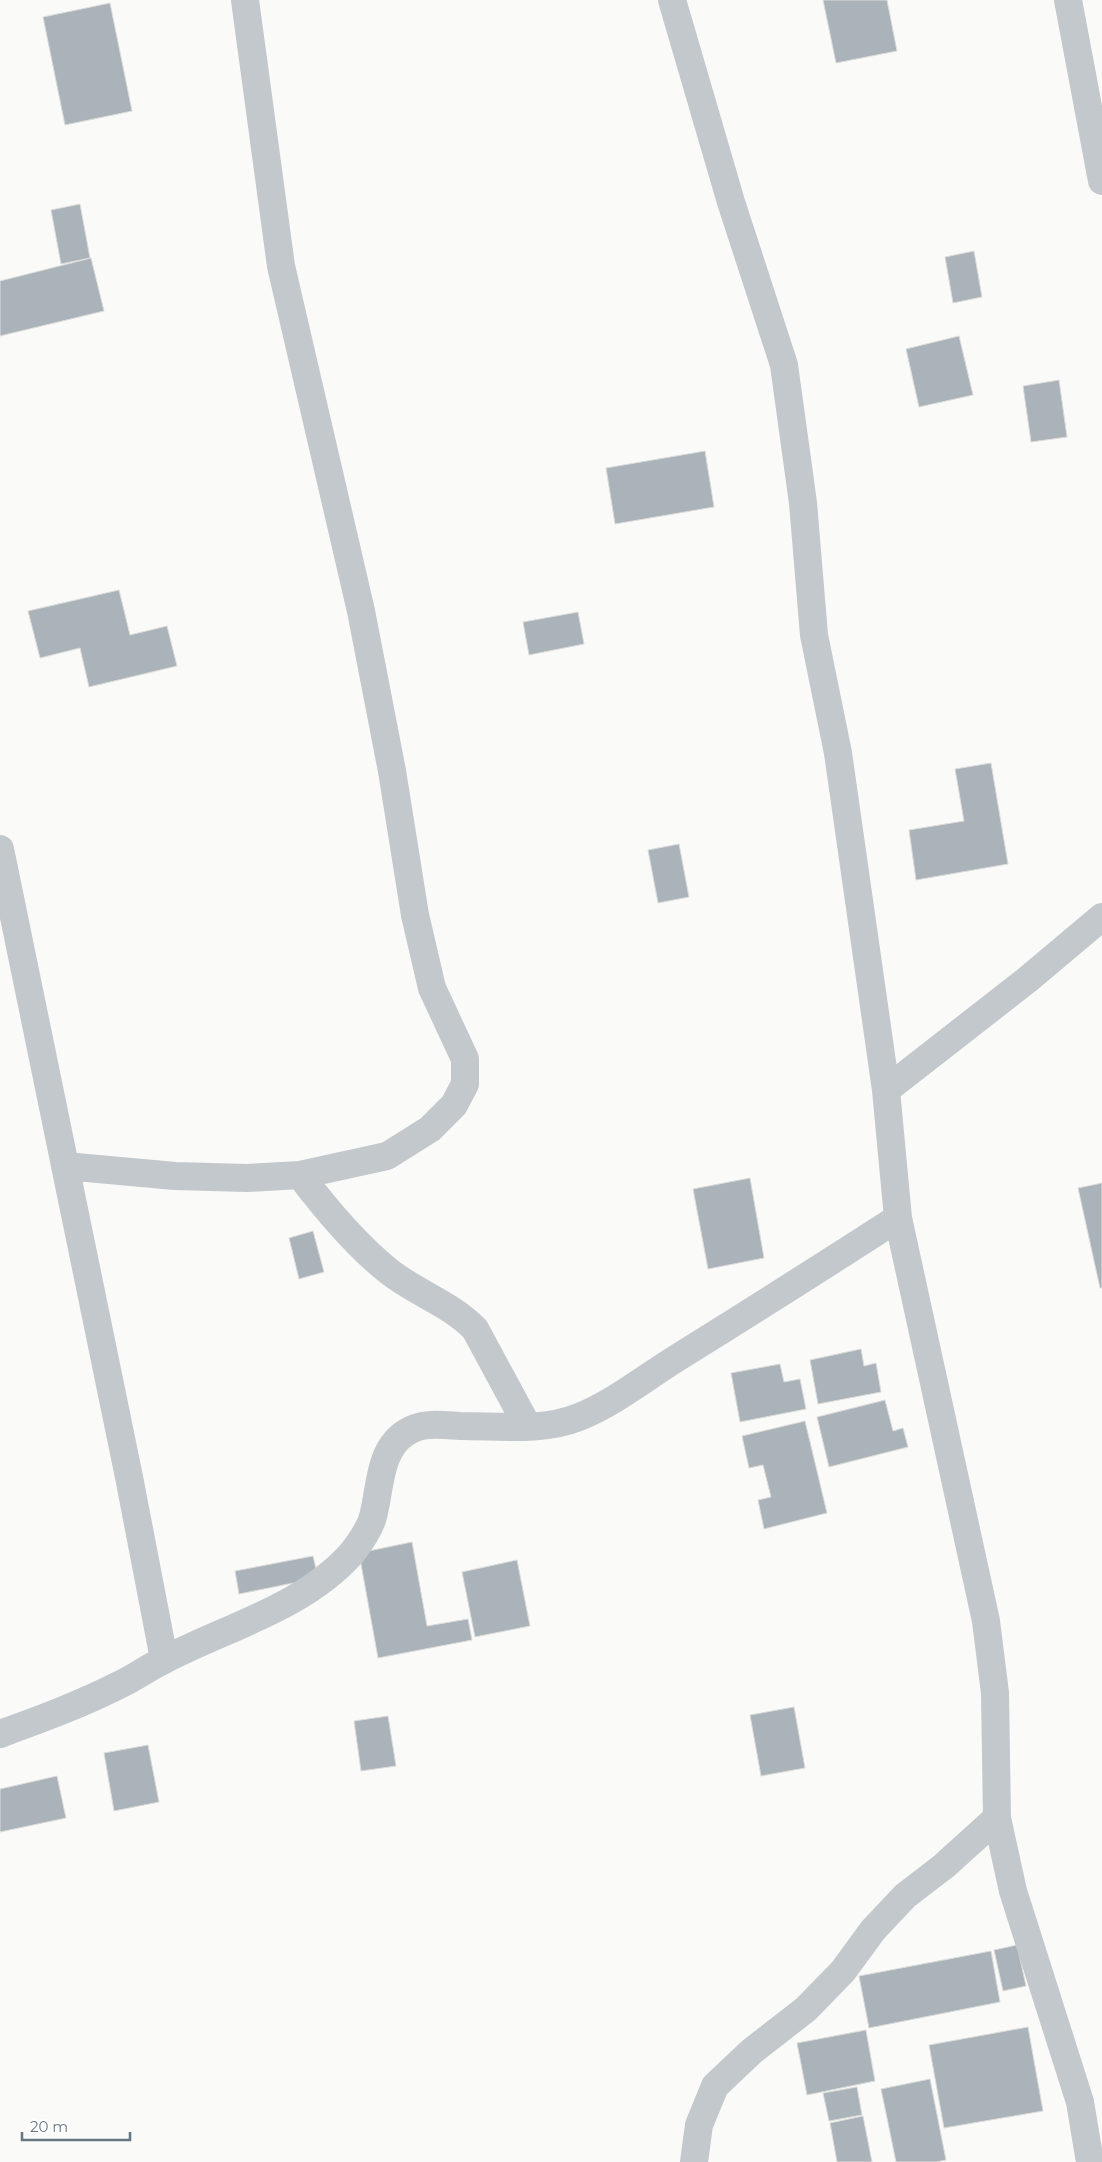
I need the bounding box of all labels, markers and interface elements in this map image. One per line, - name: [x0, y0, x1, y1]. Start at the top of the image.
- scale bar: [22, 2110, 130, 2142]
- text: 20 m: [30, 2117, 68, 2136]

